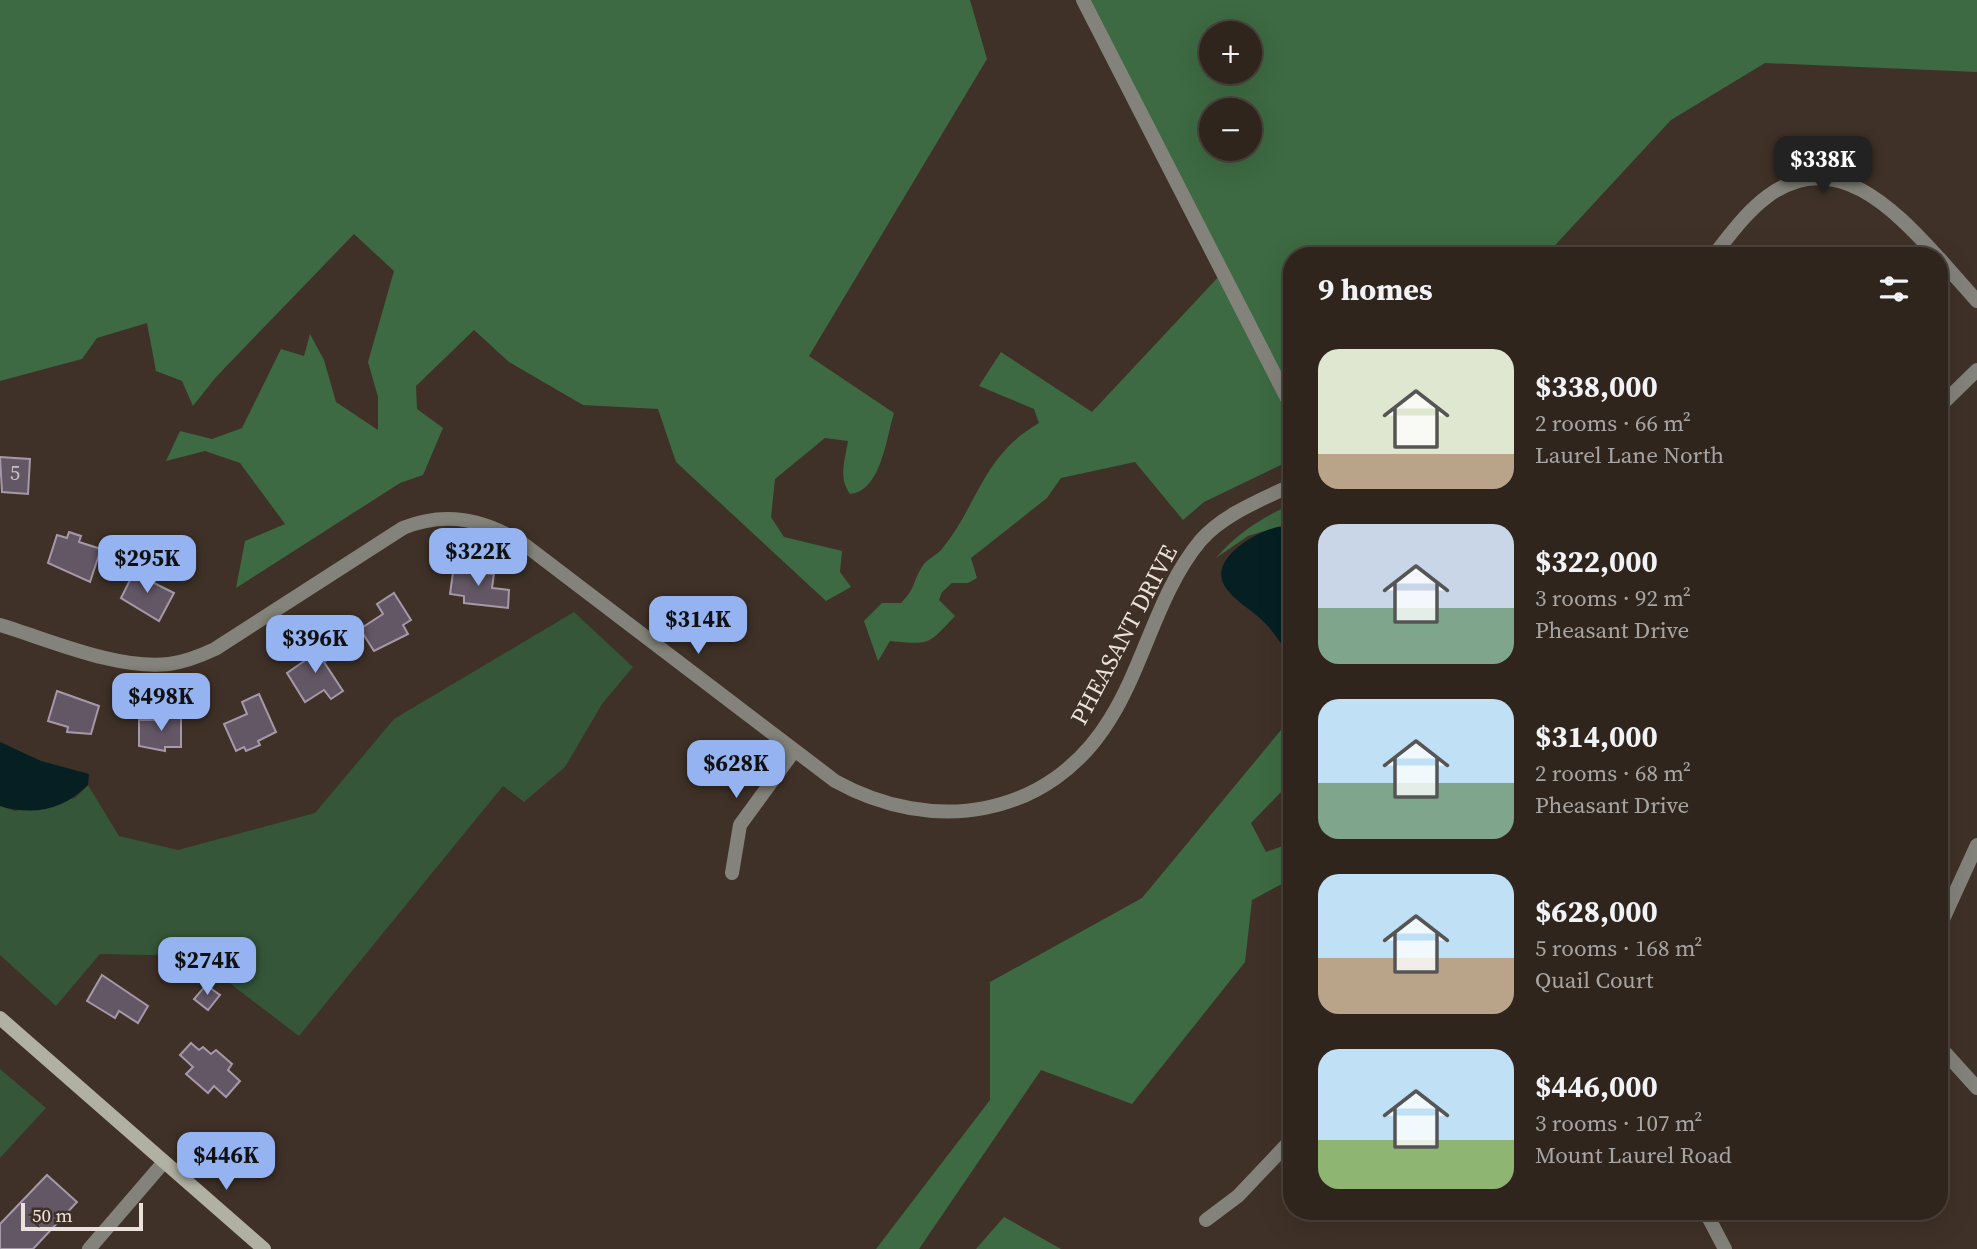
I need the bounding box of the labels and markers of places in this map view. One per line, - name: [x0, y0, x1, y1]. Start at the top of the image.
- pin: $338K: [1774, 136, 1872, 196]
- pin: $322K: [429, 528, 527, 588]
- pin: $295K: [98, 536, 196, 595]
- pin: $314K: [649, 596, 747, 656]
- pin: $396K: [266, 616, 364, 675]
- pin: $498K: [112, 674, 210, 733]
- pin: $628K: [687, 740, 785, 800]
- pin: $274K: [158, 937, 256, 997]
- pin: $446K: [177, 1132, 275, 1192]

